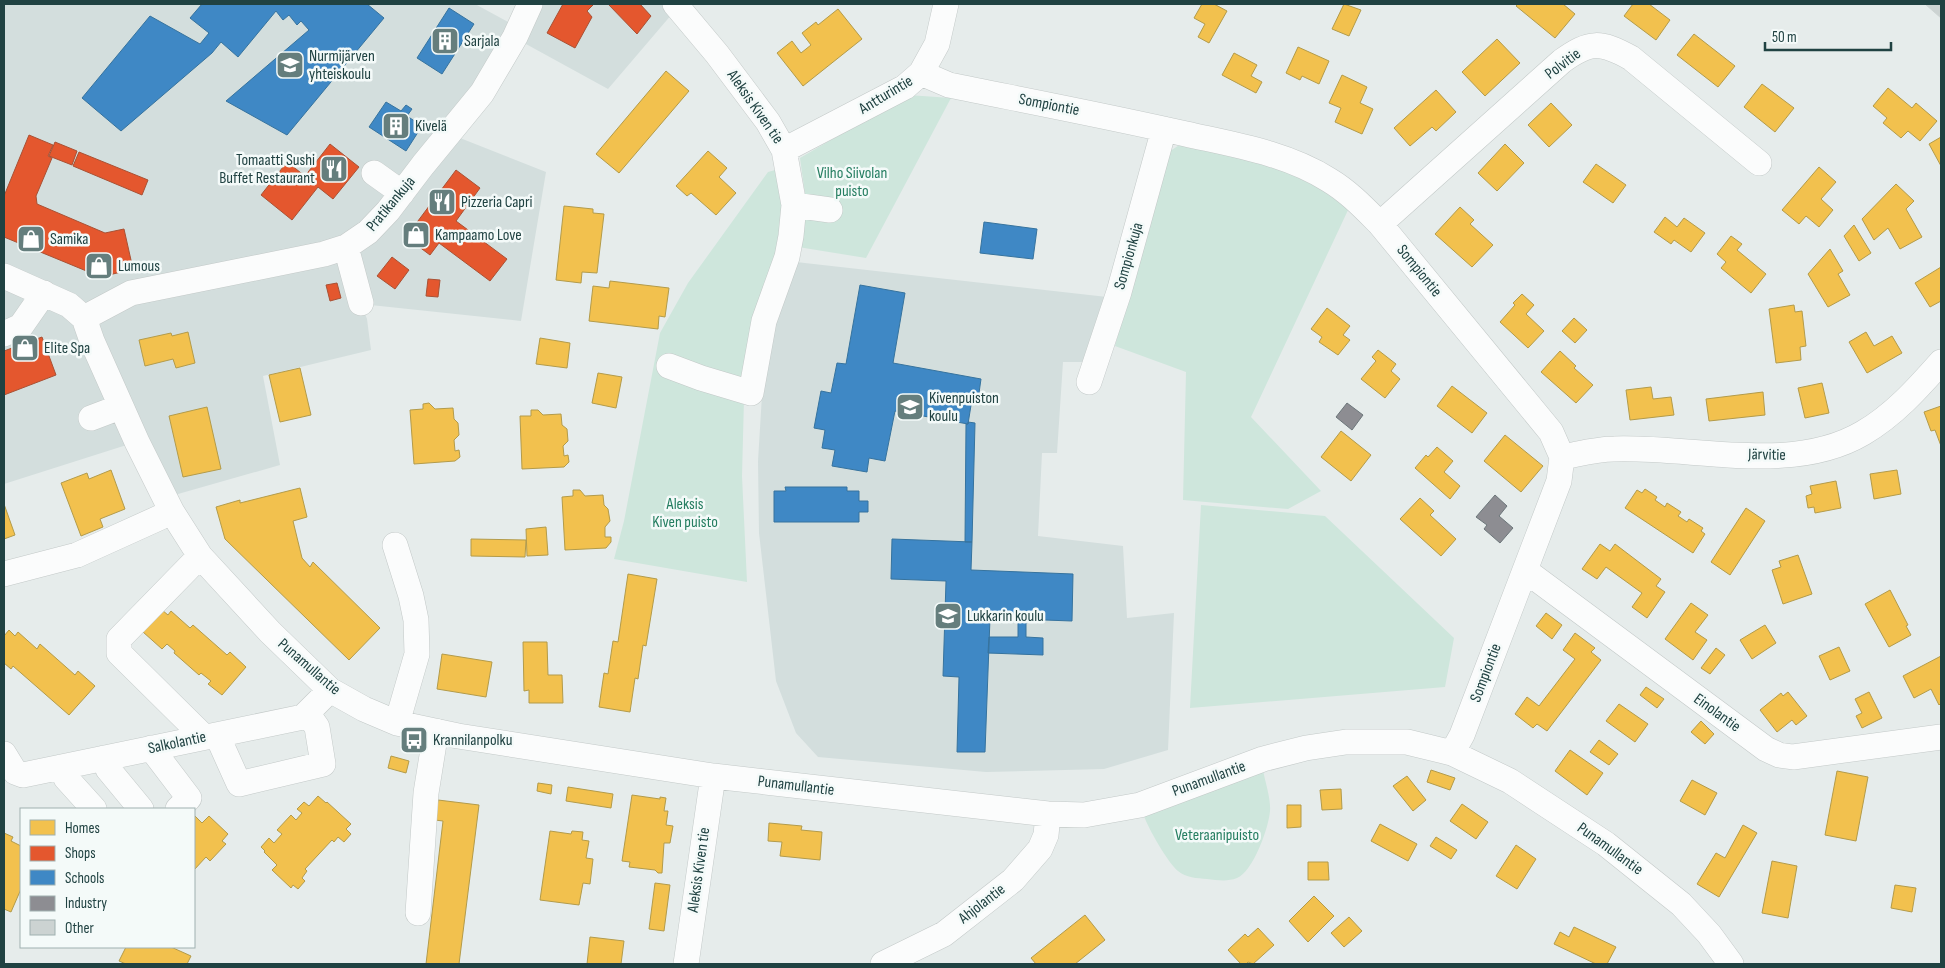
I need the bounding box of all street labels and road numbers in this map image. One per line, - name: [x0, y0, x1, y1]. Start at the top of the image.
- street label: Polvitie: [1541, 44, 1585, 84]
- street label: Aleksis Kiven tie: [722, 66, 787, 148]
- street label: Antturintie: [855, 72, 916, 119]
- street label: Sompiontie: [1017, 90, 1081, 120]
- street label: Pratikankuja: [362, 173, 420, 235]
- street label: Sompionkuja: [1110, 220, 1148, 292]
- street label: Sompiontie: [1392, 241, 1446, 301]
- street label: Järvitie: [1747, 445, 1786, 465]
- street label: Punamullantie: [274, 635, 344, 699]
- street label: Sompiontie: [1466, 641, 1506, 705]
- street label: Einolantie: [1690, 690, 1744, 736]
- street label: Salkolantie: [146, 728, 208, 758]
- street label: Punamullantie: [1170, 757, 1248, 801]
- street label: Punamullantie: [757, 772, 835, 800]
- street label: Punamullantie: [1573, 819, 1647, 879]
- street label: Aleksis Kiven tie: [683, 826, 714, 915]
- street label: Ahjolantie: [954, 880, 1009, 929]

